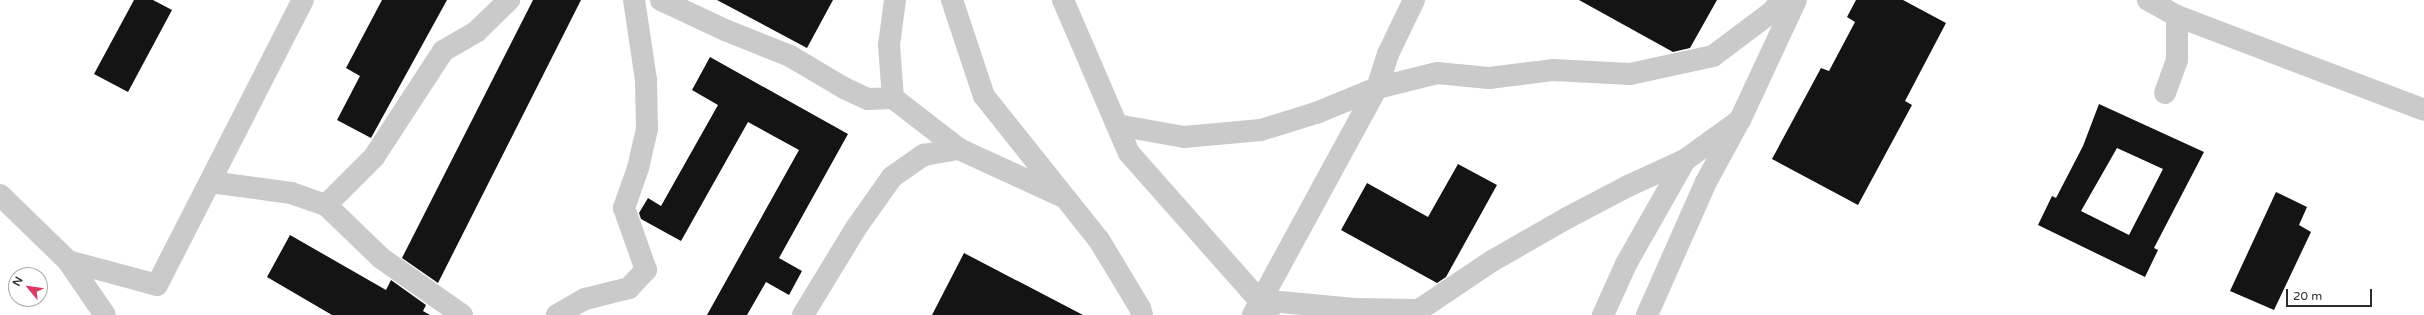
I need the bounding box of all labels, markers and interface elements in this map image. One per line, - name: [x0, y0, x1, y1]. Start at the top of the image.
- north arrow: [8, 267, 48, 307]
- text: N: [10, 274, 26, 288]
- scale bar: [2288, 281, 2374, 307]
- text: 20 m: [2293, 289, 2322, 303]

